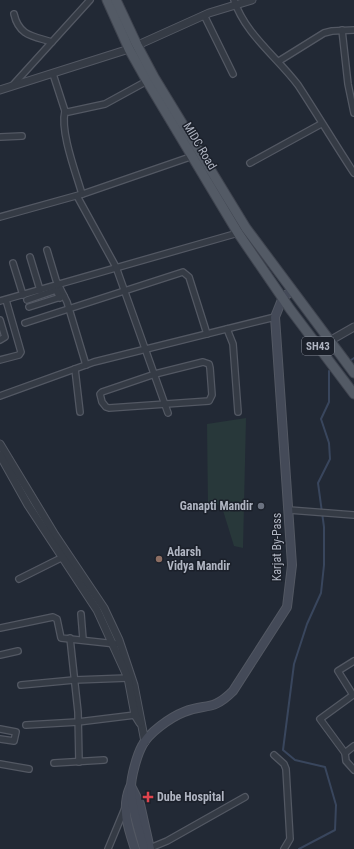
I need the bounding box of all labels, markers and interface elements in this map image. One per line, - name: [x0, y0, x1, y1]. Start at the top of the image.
- street label: MIDC Road: [180, 120, 220, 172]
- road number: SH43: [302, 337, 334, 355]
- place label: Ganapti Mandir: [180, 499, 253, 513]
- marker: Ganapti Mandir: [256, 501, 266, 511]
- street label: Karjat By-Pass: [270, 513, 284, 581]
- place label: Adarsh Vidya Mandir: [167, 545, 230, 573]
- marker: Adarsh Vidya Mandir: [154, 554, 164, 564]
- place label: Dube Hospital: [157, 790, 224, 804]
- marker: Dube Hospital: [142, 791, 154, 803]

